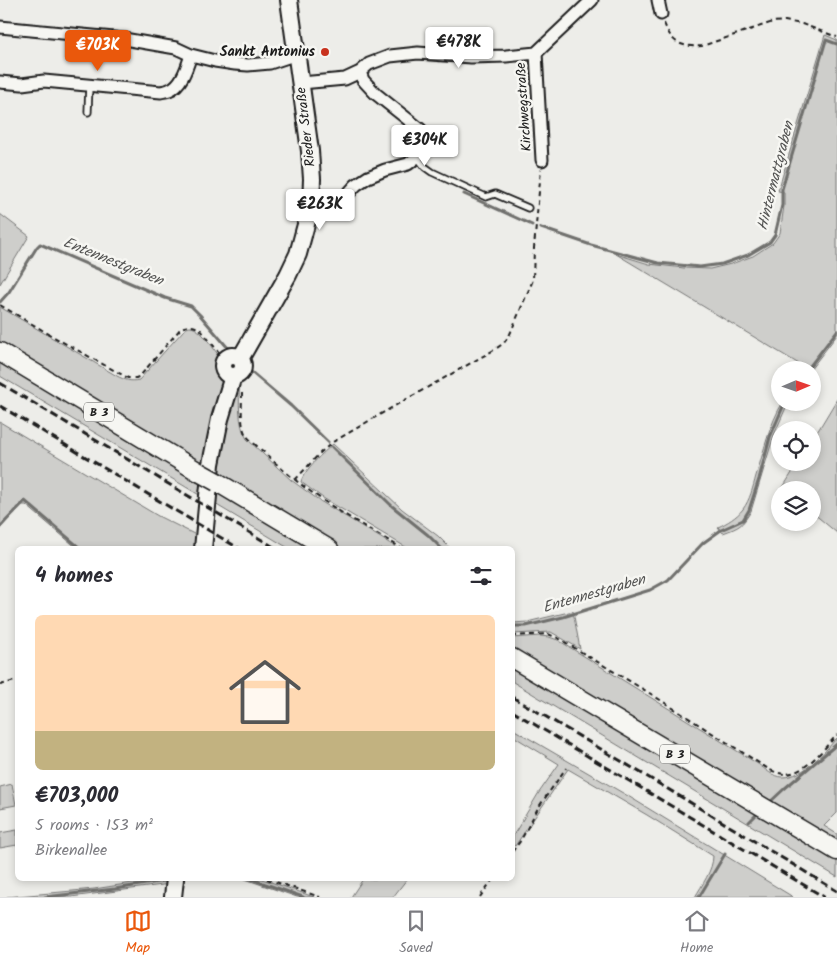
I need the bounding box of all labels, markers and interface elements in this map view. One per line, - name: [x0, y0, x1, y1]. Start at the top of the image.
- pin: €478K: [424, 27, 494, 69]
- pin: €703K: [63, 30, 133, 72]
- text: €478K: [436, 30, 482, 55]
- text: €703K: [76, 33, 120, 58]
- place label: Sankt Antonius: [220, 41, 315, 63]
- marker: Sankt Antonius: [319, 46, 331, 58]
- street label: Kirchwegstraße: [510, 61, 538, 152]
- street label: Rieder Straße: [290, 85, 322, 168]
- water label: Hintermattgraben: [751, 118, 801, 233]
- pin: €304K: [390, 124, 460, 167]
- text: €304K: [402, 128, 448, 153]
- pin: €263K: [285, 188, 355, 231]
- text: €263K: [297, 192, 343, 217]
- water label: Entennestgraben: [59, 231, 168, 293]
- north arrow: [771, 361, 821, 411]
- map controls: [771, 361, 821, 531]
- road number: B 3: [84, 402, 114, 422]
- button: locate: [771, 421, 821, 471]
- button: layers: [771, 481, 821, 531]
- text: 4 homes: [35, 560, 113, 593]
- icon: filters: [467, 562, 495, 590]
- water label: Entennestgraben: [540, 568, 649, 620]
- icon: home: [220, 647, 310, 737]
- road number: B 3: [660, 744, 690, 764]
- text: €703,000: [35, 780, 118, 813]
- text: 5 rooms · 153 m²: [35, 813, 153, 838]
- text: Birkenallee: [35, 838, 107, 863]
- tab: Map: [124, 907, 152, 959]
- tab: Saved: [399, 907, 433, 959]
- tab: Home: [680, 907, 713, 959]

